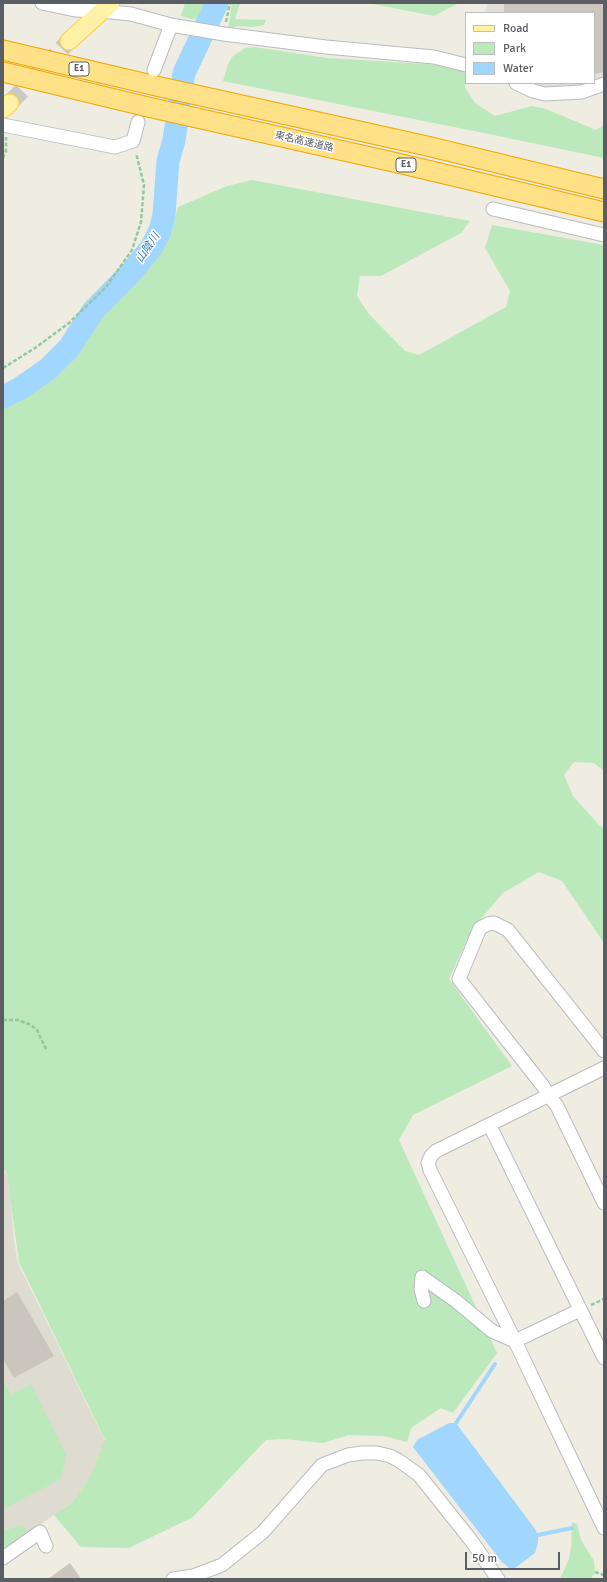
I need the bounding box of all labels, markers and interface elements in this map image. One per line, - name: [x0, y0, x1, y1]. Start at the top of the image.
- legend: [465, 12, 595, 84]
- text: Road: [503, 21, 529, 36]
- text: Park: [503, 41, 526, 56]
- text: Water: [503, 61, 533, 76]
- road number: E1: [69, 62, 89, 76]
- street label: 東名高速道路: [273, 129, 335, 155]
- road number: E1: [396, 158, 416, 172]
- water label: 山陰川: [133, 231, 163, 265]
- scale bar: [467, 1544, 562, 1570]
- text: 50 m: [472, 1551, 497, 1566]

